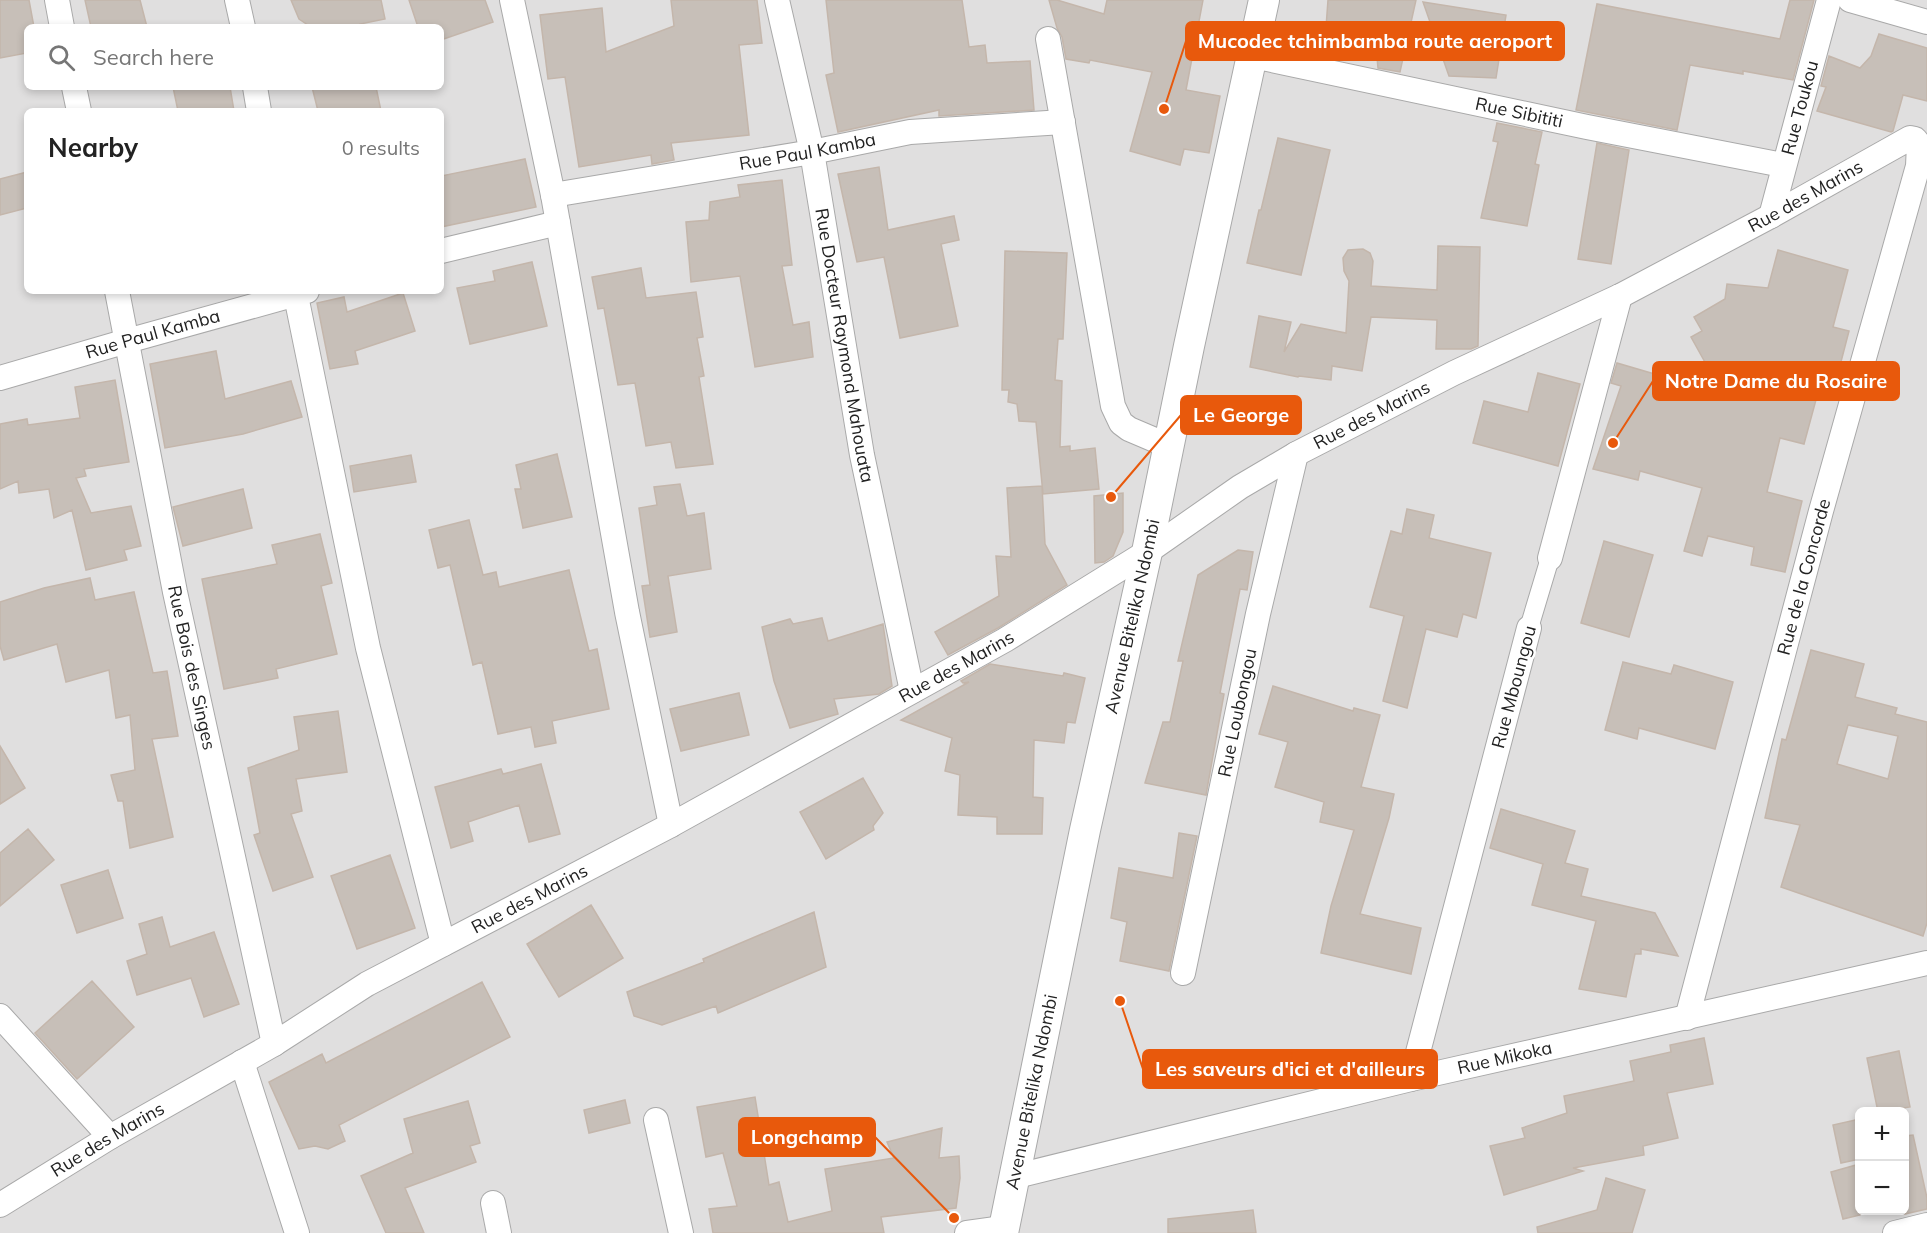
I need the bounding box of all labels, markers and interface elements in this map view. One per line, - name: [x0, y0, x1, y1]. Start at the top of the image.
- callout: Mucodec tchimbamba route aeroport: [1186, 22, 1564, 60]
- search box: [24, 24, 444, 90]
- text: Mucodec tchimbamba route aeroport: [1198, 28, 1553, 53]
- icon: search: [45, 41, 78, 74]
- text: Search here: [93, 43, 214, 71]
- street label: Rue Toukou: [1776, 58, 1823, 158]
- street label: Rue Sibititi: [1473, 92, 1565, 133]
- street label: Rue Paul Kamba: [737, 127, 878, 175]
- text: Nearby: [48, 131, 138, 164]
- text: 0 results: [342, 135, 420, 160]
- street label: Rue des Marins: [1744, 155, 1867, 237]
- street label: Rue Docteur Raymond Mahouata: [810, 206, 880, 485]
- street label: Rue Paul Kamba: [83, 304, 222, 363]
- callout: Notre Dame du Rosaire: [1653, 362, 1899, 400]
- text: Notre Dame du Rosaire: [1665, 368, 1887, 393]
- street label: Rue des Marins: [1309, 375, 1434, 454]
- callout: Le George: [1181, 396, 1301, 434]
- text: Le George: [1193, 402, 1289, 427]
- street label: Rue de la Concorde: [1772, 496, 1835, 658]
- street label: Avenue Bitelika Ndombi: [1099, 517, 1164, 716]
- street label: Rue Bois des Singes: [163, 583, 221, 752]
- street label: Rue Mboungou: [1486, 623, 1541, 751]
- street label: Rue des Marins: [895, 625, 1018, 708]
- street label: Rue Loubongou: [1212, 646, 1262, 779]
- street label: Rue des Marins: [467, 859, 592, 938]
- street label: Avenue Bitelika Ndombi: [1000, 992, 1062, 1191]
- street label: Rue Mikoka: [1455, 1036, 1554, 1079]
- callout: Les saveurs d'ici et d'ailleurs: [1143, 1050, 1437, 1088]
- text: Les saveurs d'ici et d'ailleurs: [1155, 1056, 1425, 1081]
- street label: Rue des Marins: [46, 1097, 168, 1182]
- map controls: [1855, 1107, 1909, 1215]
- button: +: [1855, 1107, 1909, 1161]
- callout: Longchamp: [739, 1118, 875, 1156]
- text: Longchamp: [751, 1124, 863, 1149]
- button: −: [1855, 1161, 1909, 1215]

